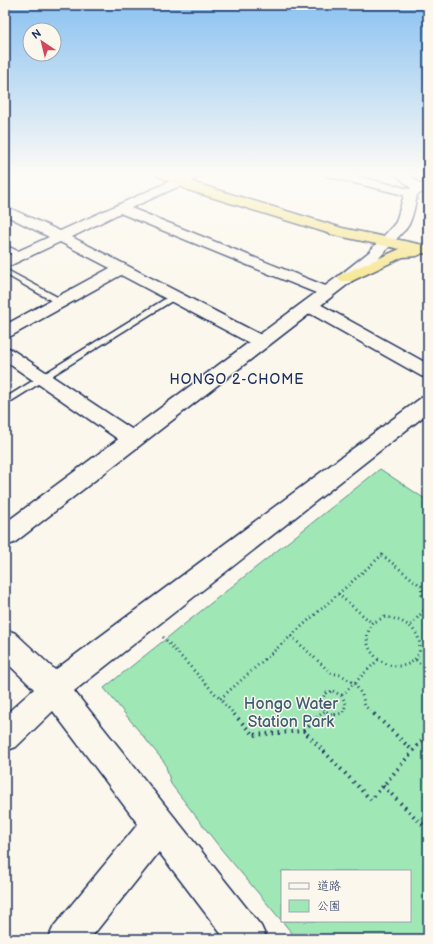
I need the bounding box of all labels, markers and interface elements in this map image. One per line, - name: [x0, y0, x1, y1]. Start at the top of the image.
- north arrow: [22, 22, 62, 62]
- text: N: [29, 27, 44, 42]
- district label: HONGO 2-CHOME: [170, 371, 304, 388]
- park label: Hongo Water Station Park: [244, 695, 338, 732]
- legend: [281, 870, 411, 922]
- text: 道路: [317, 879, 341, 894]
- text: 公園: [317, 899, 341, 914]

